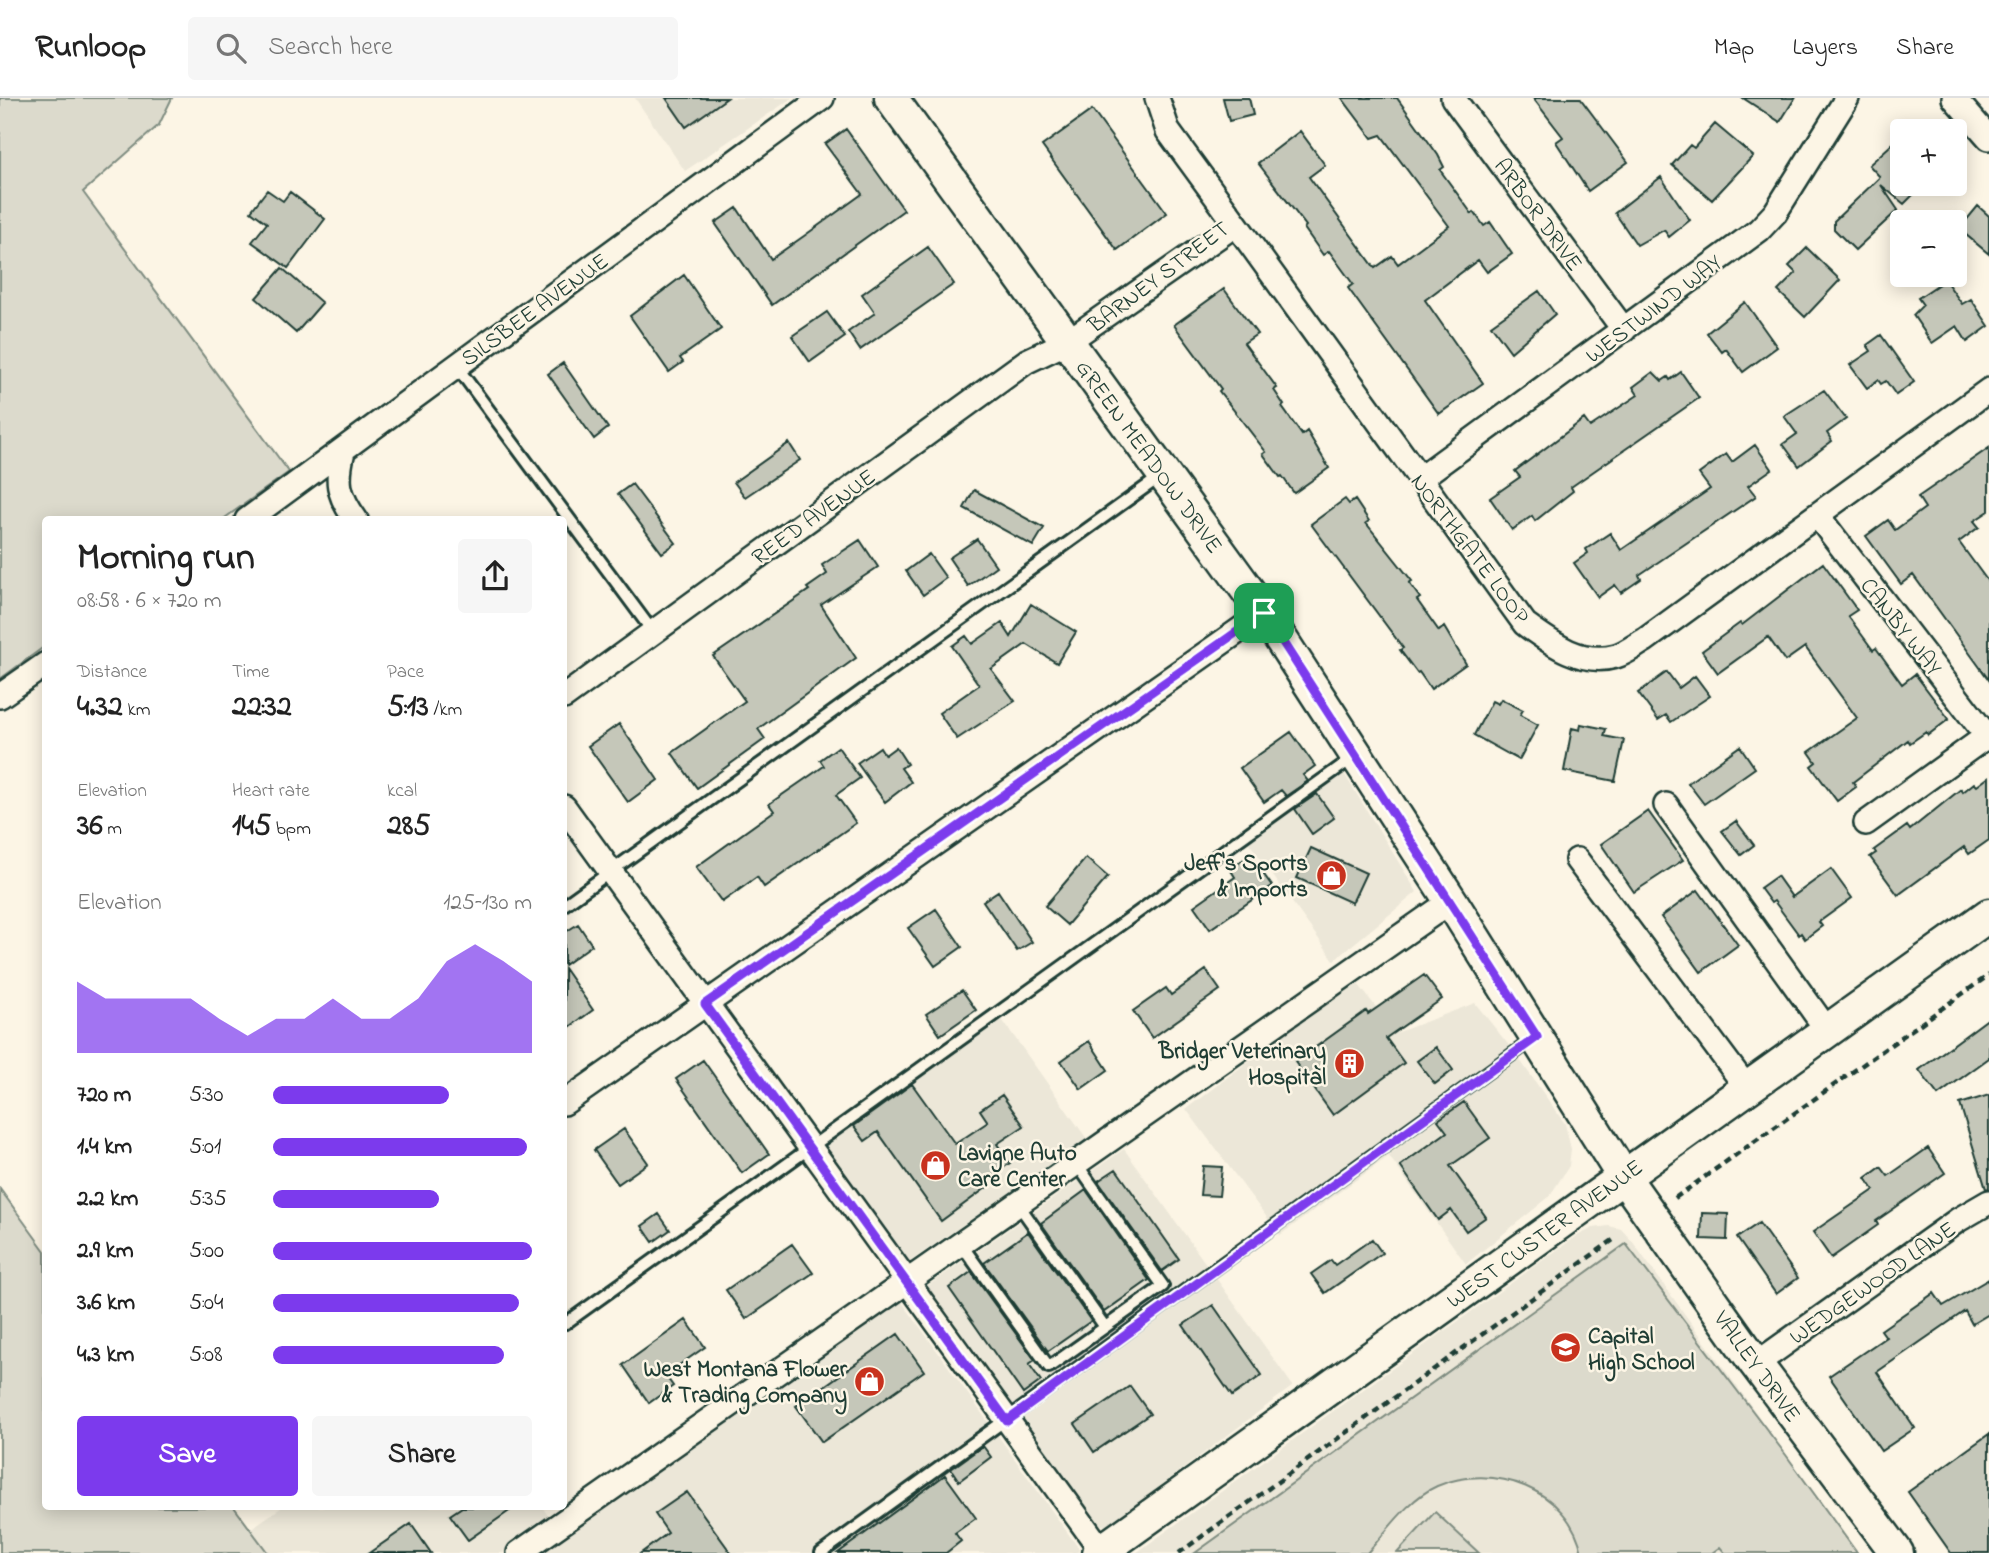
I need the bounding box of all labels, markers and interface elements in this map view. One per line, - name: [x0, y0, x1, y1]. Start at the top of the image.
- search box: [188, 17, 678, 80]
- text: Runloop: [35, 24, 146, 72]
- icon: search: [212, 29, 250, 67]
- text: Search here: [268, 29, 393, 67]
- text: Map: [1714, 31, 1754, 66]
- text: Layers: [1792, 31, 1858, 66]
- text: Share: [1896, 31, 1954, 66]
- map controls: [1890, 119, 1967, 287]
- button: +: [1890, 119, 1967, 196]
- street label: ARBOR DRIVE: [1485, 152, 1589, 279]
- button: −: [1890, 210, 1967, 287]
- street label: BARNEY STREET: [1081, 214, 1237, 343]
- street label: SILSBEE AVENUE: [455, 246, 616, 376]
- street label: WESTWIND WAY: [1579, 247, 1730, 372]
- street label: GREEN MEADOW DRIVE: [1066, 354, 1230, 561]
- street label: REED AVENUE: [746, 462, 883, 574]
- street label: NORTHGATE LOOP: [1401, 467, 1537, 632]
- text: Morning run: [77, 531, 255, 587]
- button: share: [458, 539, 532, 613]
- street label: CANBY WAY: [1851, 571, 1949, 684]
- pin: [1234, 583, 1294, 643]
- text: 08:58 · 6 × 720 m: [77, 585, 222, 618]
- icon: arrive: [1245, 594, 1283, 632]
- text: Distance: [77, 659, 147, 686]
- text: Time: [232, 659, 270, 686]
- text: Pace: [387, 659, 424, 686]
- text: 4.32: [77, 686, 123, 730]
- text: 22:32: [232, 686, 292, 730]
- text: 5:13: [387, 686, 429, 730]
- text: km: [123, 697, 151, 724]
- text: /km: [429, 697, 462, 724]
- text: Elevation: [77, 778, 147, 805]
- text: Heart rate: [232, 778, 310, 805]
- text: kcal: [387, 778, 417, 805]
- text: 36: [77, 805, 103, 849]
- text: 145: [232, 805, 271, 849]
- text: 285: [387, 805, 430, 849]
- text: m: [103, 816, 122, 843]
- text: bpm: [271, 816, 311, 843]
- place label: Jeff's Sports & Imports: [1184, 848, 1308, 907]
- shop icon: Jeff's Sports & Imports: [1314, 858, 1348, 892]
- text: Elevation: [77, 887, 162, 920]
- text: 125–130 m: [443, 887, 532, 920]
- place label: Bridger Veterinary Hospital: [1158, 1036, 1326, 1095]
- building icon: Bridger Veterinary Hospital: [1332, 1046, 1366, 1080]
- text: 720 m: [77, 1079, 131, 1112]
- text: 5:30: [189, 1079, 224, 1112]
- text: 1.4 km: [77, 1131, 132, 1164]
- text: 5:01: [189, 1131, 221, 1164]
- place label: Lavigne Auto Care Center: [958, 1138, 1077, 1197]
- shop icon: Lavigne Auto Care Center: [918, 1148, 952, 1182]
- street label: WEST CUSTER AVENUE: [1440, 1152, 1651, 1318]
- text: 2.2 km: [77, 1183, 138, 1216]
- text: 5:35: [189, 1183, 227, 1216]
- street label: WEDGEWOOD LANE: [1783, 1214, 1963, 1354]
- text: 2.9 km: [77, 1235, 134, 1268]
- text: 5:00: [189, 1235, 224, 1268]
- text: 3.6 km: [77, 1287, 135, 1320]
- text: 5:04: [189, 1287, 224, 1320]
- street label: VALLEY DRIVE: [1704, 1304, 1808, 1430]
- place label: Capital High School: [1588, 1321, 1695, 1382]
- school or university icon: Capital High School: [1548, 1331, 1582, 1365]
- text: 4.3 km: [77, 1339, 134, 1372]
- text: 5:08: [189, 1339, 223, 1372]
- place label: West Montana Flower & Trading Company: [644, 1354, 848, 1415]
- shop icon: West Montana Flower & Trading Company: [853, 1364, 887, 1398]
- button: Save: [77, 1416, 298, 1496]
- button: Share: [312, 1416, 532, 1496]

